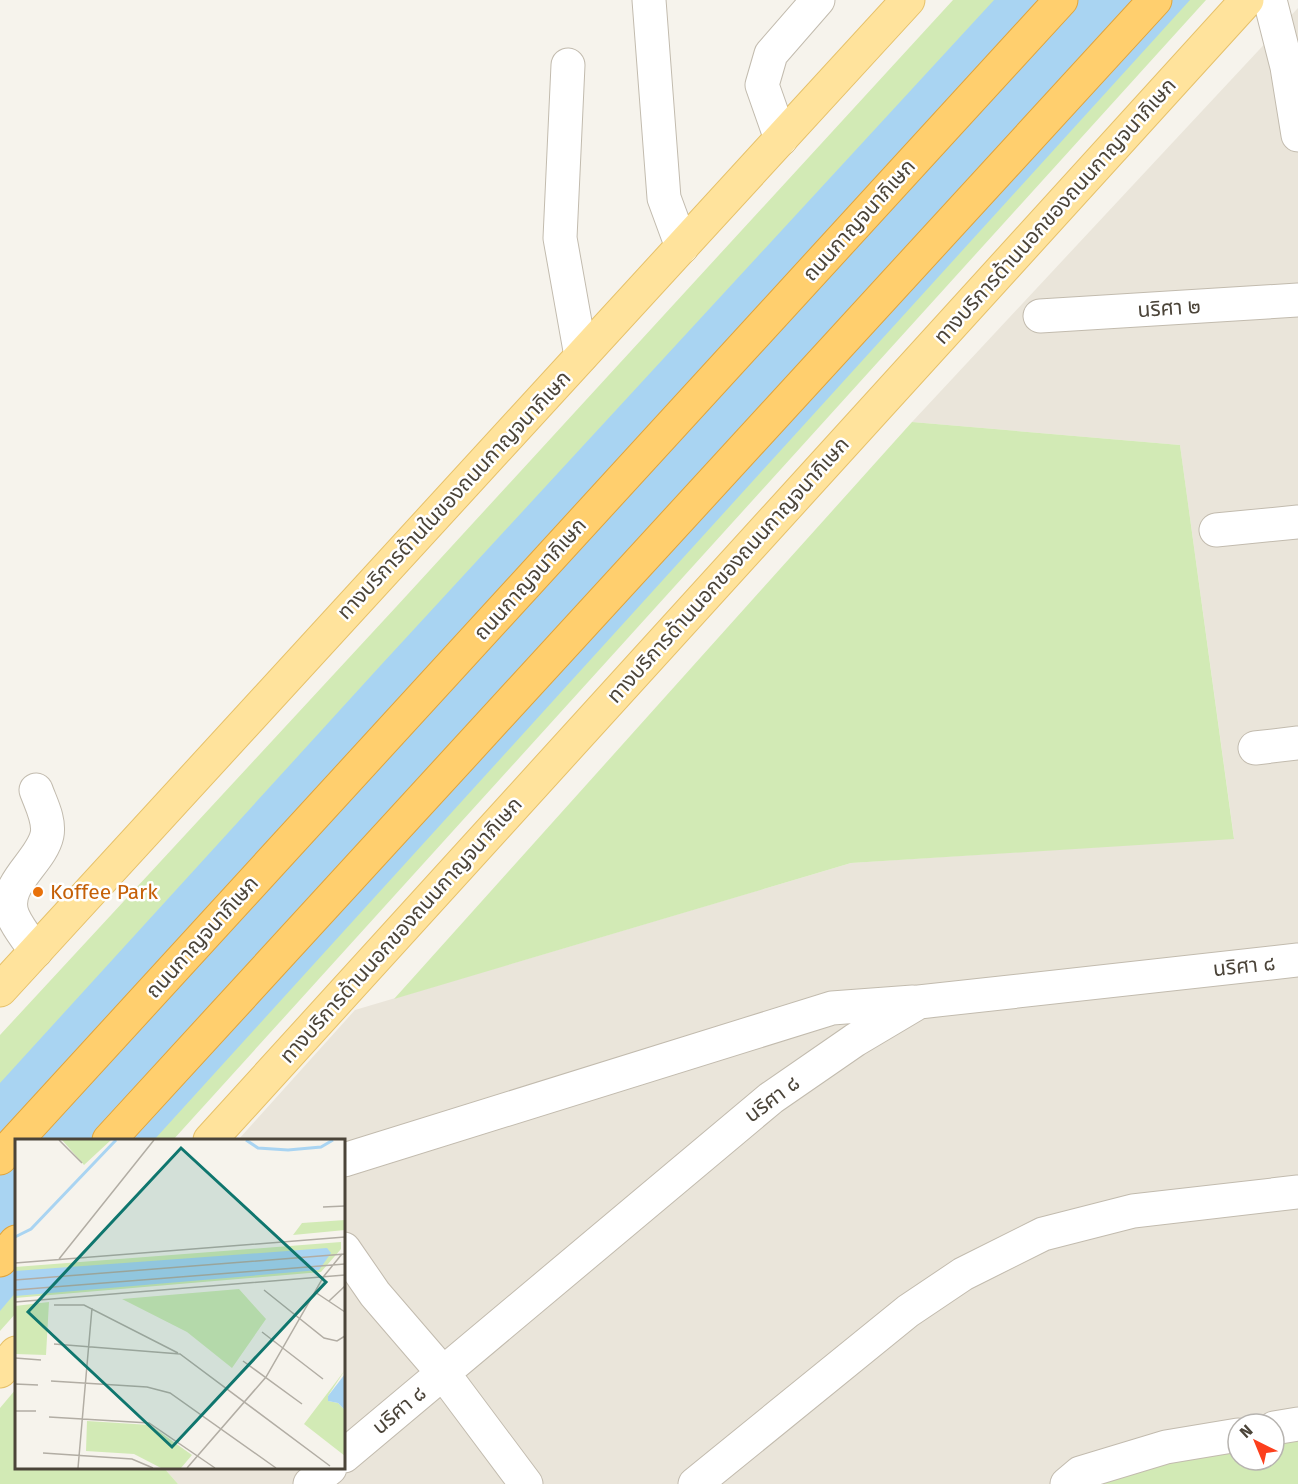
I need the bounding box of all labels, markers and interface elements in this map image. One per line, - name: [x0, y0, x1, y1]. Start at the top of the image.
- street label: ทางบริการด้านนอกของถนนกาญจนาภิเษก: [928, 72, 1182, 350]
- street label: ถนนกาญจนาภิเษก: [797, 153, 921, 287]
- street label: นริศา ๒: [1137, 293, 1201, 323]
- street label: ทางบริการด้านในของถนนกาญจนาภิเษก: [332, 365, 576, 625]
- street label: ทางบริการด้านนอกของถนนกาญจนาภิเษก: [601, 431, 855, 709]
- street label: ถนนกาญจนาภิเษก: [468, 513, 592, 645]
- street label: ทางบริการด้านนอกของถนนกาญจนาภิเษก: [274, 791, 528, 1069]
- street label: ถนนกาญจนาภิเษก: [140, 870, 264, 1004]
- place label: Koffee Park: [50, 879, 158, 905]
- marker: Koffee Park: [31, 885, 45, 899]
- street label: นริศา ๘: [1212, 950, 1276, 982]
- street label: นริศา ๘: [739, 1070, 805, 1128]
- inset map: [15, 1139, 345, 1469]
- street label: นริศา ๘: [367, 1380, 431, 1440]
- north arrow: [1226, 1412, 1286, 1472]
- text: N: [1236, 1421, 1256, 1442]

